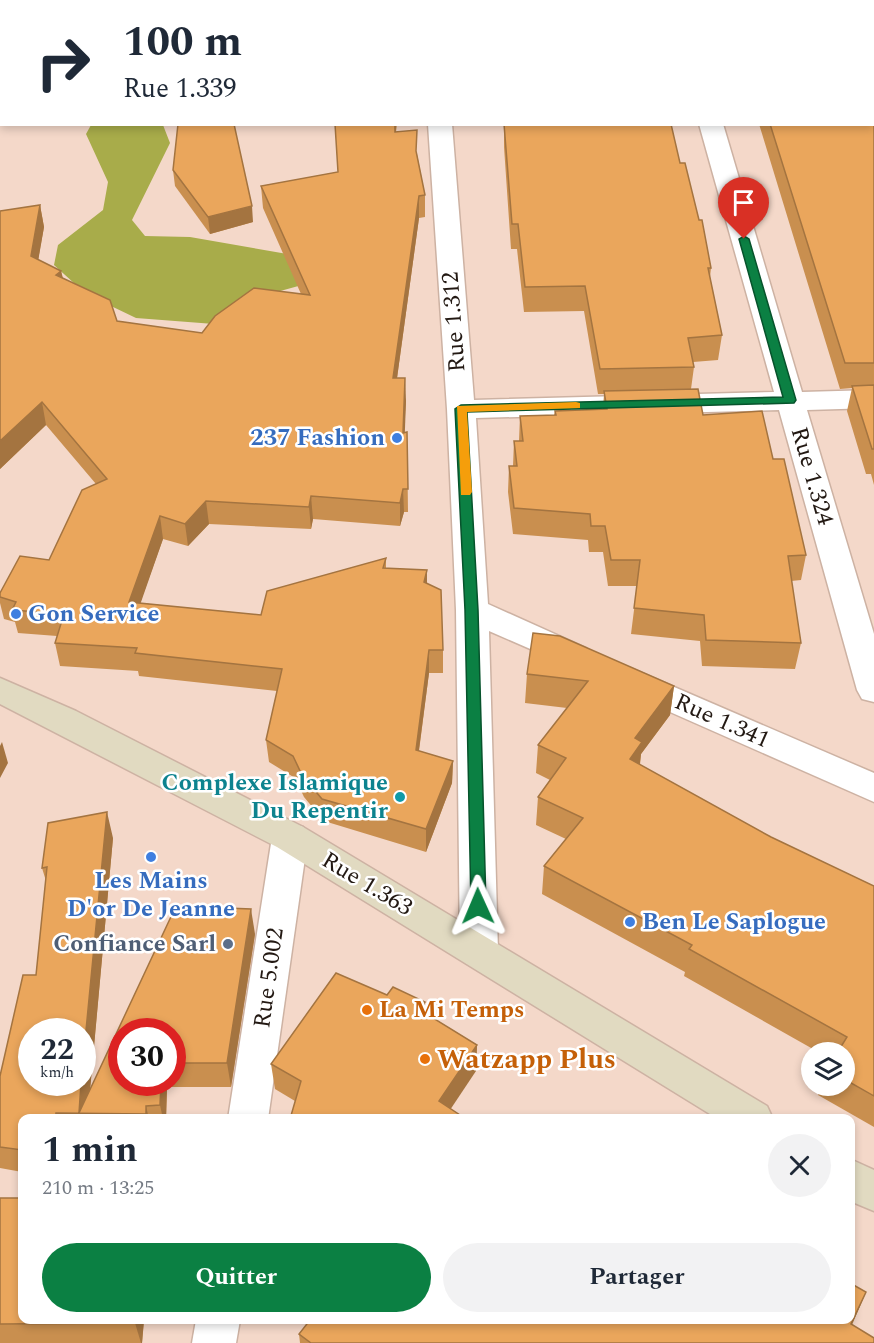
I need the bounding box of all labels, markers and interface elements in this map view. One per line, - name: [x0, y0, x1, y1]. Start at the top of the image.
- text: 100 m: [123, 11, 242, 74]
- icon: right: [24, 24, 102, 102]
- text: Rue 1.339: [123, 68, 237, 110]
- pin: [718, 177, 769, 239]
- icon: arrive: [727, 186, 760, 219]
- street label: Rue 1.312: [433, 270, 475, 374]
- place label: 237 Fashion: [250, 420, 385, 456]
- street label: Rue 1.324: [781, 423, 843, 529]
- marker: 237 Fashion: [390, 431, 404, 445]
- place label: Gon Service: [28, 596, 160, 632]
- marker: Gon Service: [9, 607, 23, 621]
- street label: Rue 1.341: [669, 684, 775, 758]
- place label: Complexe Islamique Du Repentir: [162, 765, 389, 829]
- marker: Complexe Islamique Du Repentir: [393, 790, 407, 804]
- street label: Rue 1.363: [314, 843, 420, 925]
- marker: Les Mains D'or De Jeanne: [144, 850, 158, 864]
- place label: Les Mains D'or De Jeanne: [67, 863, 235, 927]
- position arrow: [446, 874, 510, 938]
- place label: Ben Le Saplogue: [642, 904, 826, 940]
- marker: Ben Le Saplogue: [623, 915, 637, 929]
- place label: Confiance Sarl: [53, 926, 216, 962]
- street label: Rue 5.002: [244, 926, 294, 1030]
- marker: Confiance Sarl: [221, 937, 235, 951]
- place label: La Mi Temps: [379, 992, 524, 1028]
- marker: La Mi Temps: [360, 1003, 374, 1017]
- speed limit sign: 30: [108, 1018, 186, 1096]
- text: 22: [40, 1027, 74, 1073]
- place label: Watzapp Plus: [437, 1038, 616, 1081]
- map controls: [801, 1042, 855, 1096]
- button: layers: [801, 1042, 855, 1096]
- marker: Watzapp Plus: [418, 1052, 432, 1066]
- text: km/h: [40, 1061, 74, 1084]
- text: 1 min: [42, 1123, 138, 1178]
- button: close: [768, 1134, 831, 1197]
- text: 210 m · 13:25: [42, 1173, 154, 1203]
- button: Quitter: [42, 1243, 431, 1312]
- button: Partager: [443, 1243, 831, 1312]

